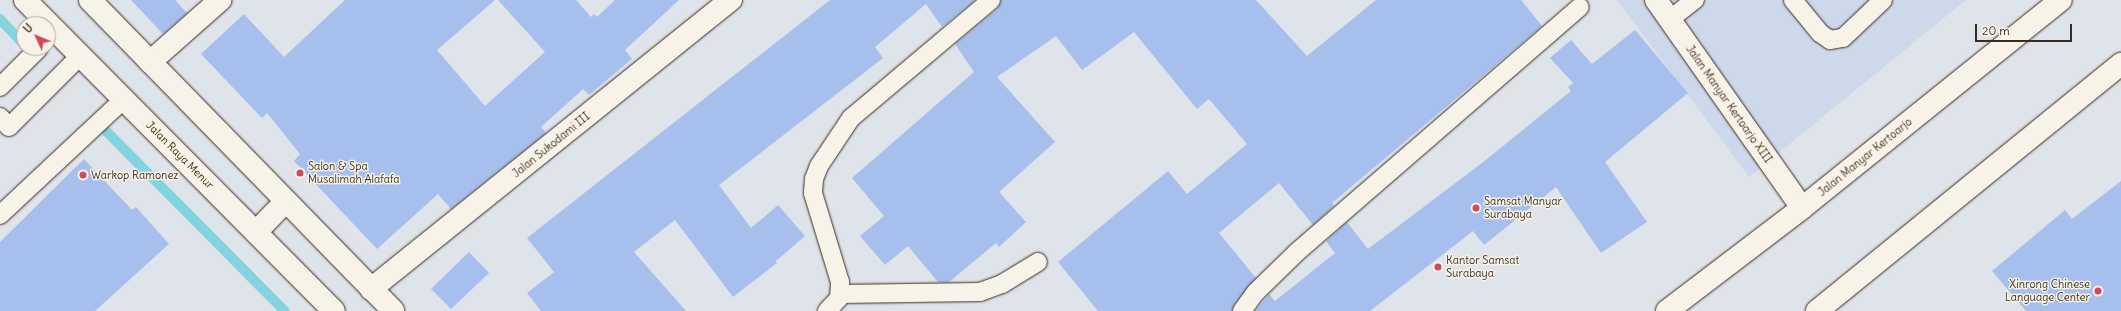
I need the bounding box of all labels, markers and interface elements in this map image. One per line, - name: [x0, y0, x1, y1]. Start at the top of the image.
- north arrow: [16, 16, 56, 56]
- scale bar: [1977, 16, 2074, 42]
- text: U: [20, 21, 36, 36]
- text: 20 m: [1982, 23, 2010, 38]
- street label: Jalan Manyar Kertoarjo XIII: [1683, 43, 1775, 165]
- street label: Jalan Sukodami III: [510, 110, 592, 180]
- street label: Jalan Manyar Kertoarjo: [1815, 115, 1915, 199]
- street label: Jalan Raya Menur: [144, 119, 216, 191]
- place label: Salon & Spa Musalimah Alafafa: [308, 160, 400, 186]
- place label: Warkop Ramonez: [91, 168, 179, 182]
- marker: Salon & Spa Musalimah Alafafa: [295, 168, 305, 178]
- marker: Warkop Ramonez: [78, 170, 88, 180]
- place label: Samsat Manyar Surabaya: [1484, 195, 1562, 221]
- marker: Samsat Manyar Surabaya: [1471, 203, 1481, 213]
- place label: Kantor Samsat Surabaya: [1446, 254, 1519, 280]
- marker: Kantor Samsat Surabaya: [1433, 262, 1443, 272]
- place label: Xinrong Chinese Language Center: [2005, 278, 2090, 304]
- marker: Xinrong Chinese Language Center: [2093, 286, 2103, 296]

